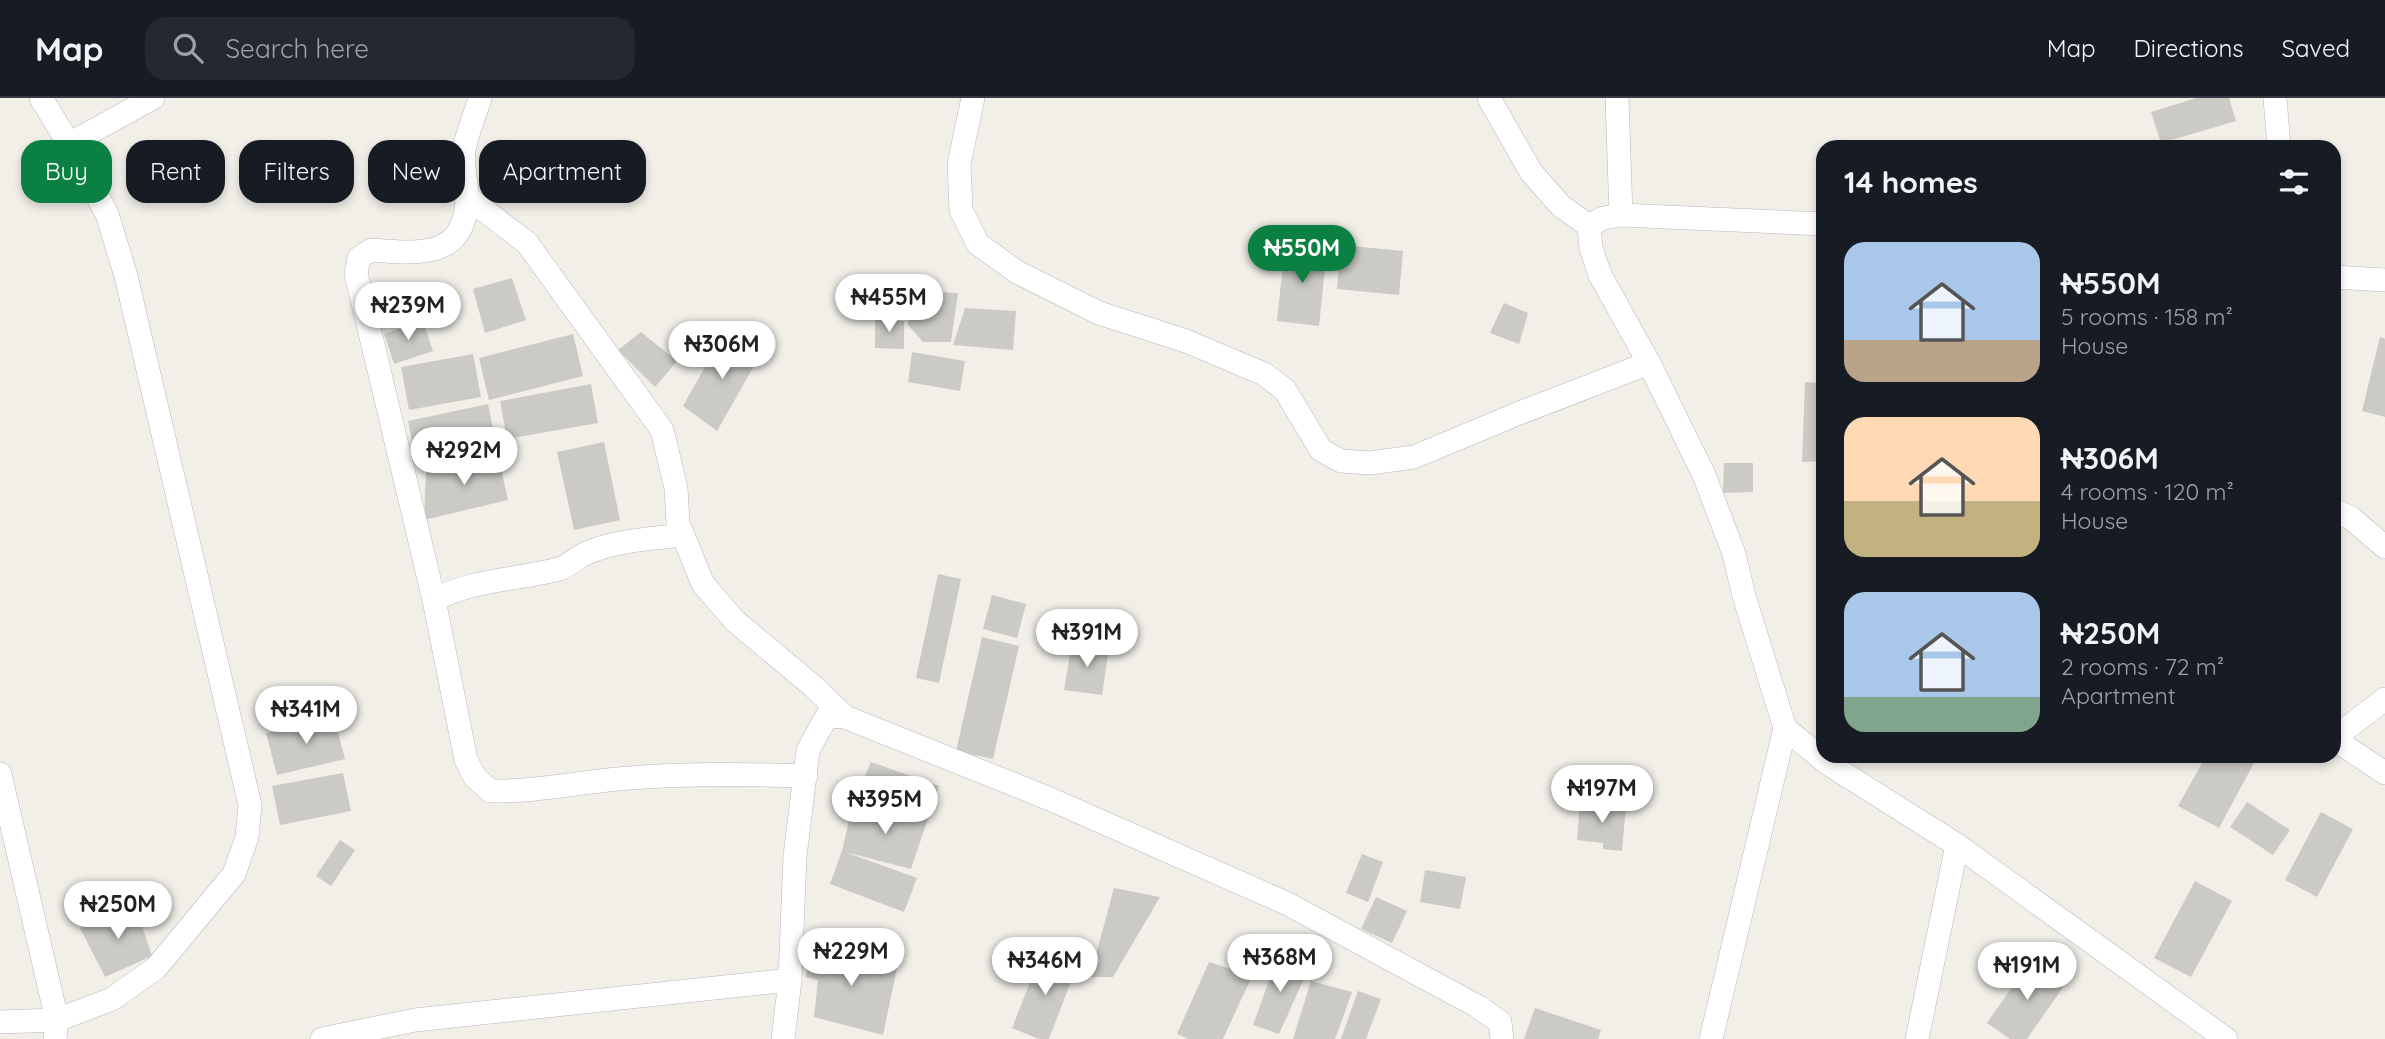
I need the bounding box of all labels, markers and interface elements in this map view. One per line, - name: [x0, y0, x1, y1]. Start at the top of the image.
- search box: [145, 17, 635, 80]
- text: Map: [35, 28, 103, 69]
- icon: search: [169, 29, 207, 67]
- text: Search here: [225, 32, 369, 65]
- text: Map: [2047, 33, 2096, 63]
- text: Directions: [2134, 33, 2244, 63]
- text: Saved: [2282, 33, 2350, 63]
- chip: Buy: [21, 140, 112, 203]
- chip: Rent: [126, 140, 225, 203]
- chip: Filters: [239, 140, 354, 203]
- chip: New: [368, 140, 465, 203]
- chip: Apartment: [479, 140, 646, 203]
- text: 14 homes: [1844, 163, 1978, 201]
- icon: filters: [2275, 163, 2313, 201]
- pin: ₦550M: [1253, 226, 1351, 285]
- text: ₦550M: [1264, 233, 1340, 262]
- text: ₦550M: [2061, 264, 2161, 302]
- icon: home: [1900, 270, 1984, 354]
- pin: ₦455M: [840, 274, 938, 334]
- pin: ₦239M: [359, 282, 457, 342]
- text: ₦455M: [851, 282, 927, 311]
- text: ₦239M: [371, 290, 445, 319]
- text: 5 rooms · 158 m²: [2061, 302, 2233, 331]
- pin: ₦306M: [673, 322, 771, 381]
- text: ₦306M: [685, 329, 759, 358]
- text: House: [2061, 331, 2128, 360]
- pin: ₦292M: [415, 428, 513, 487]
- text: ₦292M: [427, 435, 501, 464]
- text: ₦306M: [2061, 439, 2159, 477]
- icon: home: [1900, 445, 1984, 529]
- text: 4 rooms · 120 m²: [2061, 477, 2234, 506]
- text: House: [2061, 506, 2128, 535]
- pin: ₦391M: [1038, 610, 1136, 669]
- text: ₦250M: [2061, 614, 2160, 652]
- text: ₦391M: [1052, 617, 1122, 646]
- icon: home: [1900, 620, 1984, 704]
- text: 2 rooms · 72 m²: [2061, 652, 2224, 681]
- text: Apartment: [2061, 681, 2175, 710]
- pin: ₦341M: [257, 686, 355, 746]
- text: ₦341M: [271, 694, 341, 723]
- pin: ₦197M: [1553, 766, 1651, 825]
- text: ₦197M: [1567, 773, 1637, 802]
- pin: ₦395M: [836, 776, 934, 836]
- text: ₦395M: [848, 784, 922, 813]
- pin: ₦250M: [69, 882, 167, 941]
- text: ₦250M: [80, 889, 156, 918]
- pin: ₦229M: [802, 928, 900, 988]
- pin: ₦368M: [1231, 934, 1329, 994]
- text: ₦229M: [814, 936, 888, 965]
- pin: ₦346M: [996, 937, 1094, 997]
- text: ₦368M: [1243, 942, 1317, 971]
- pin: ₦191M: [1978, 942, 2076, 1002]
- text: ₦346M: [1008, 945, 1082, 974]
- text: ₦191M: [1994, 950, 2060, 979]

